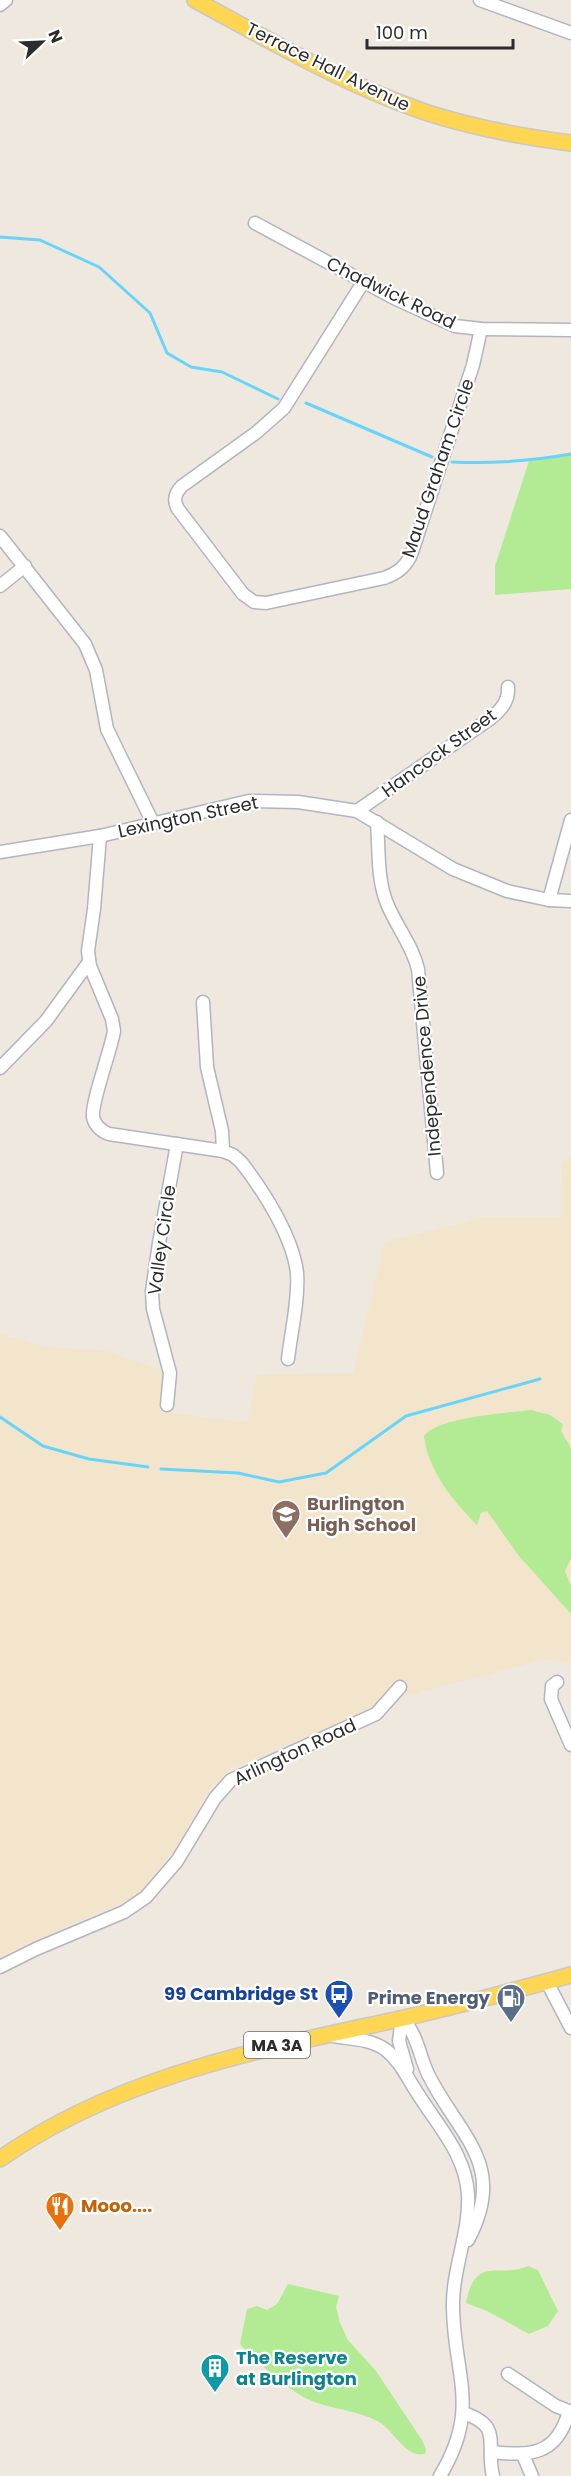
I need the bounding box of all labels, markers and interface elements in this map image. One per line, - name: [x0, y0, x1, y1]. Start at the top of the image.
- north arrow: [12, 12, 72, 72]
- scale bar: [367, 12, 512, 50]
- street label: Terrace Hall Avenue: [242, 16, 414, 117]
- text: 100 m: [376, 20, 428, 45]
- text: N: [42, 26, 68, 46]
- street label: Chadwick Road: [322, 250, 460, 335]
- street label: Maud Graham Circle: [395, 375, 480, 561]
- street label: Hancock Street: [376, 702, 501, 803]
- street label: Lexington Street: [115, 789, 260, 844]
- street label: Independence Drive: [406, 975, 447, 1157]
- street label: Valley Circle: [141, 1183, 182, 1297]
- place label: Burlington High School: [307, 1491, 416, 1537]
- school or university icon: Burlington High School: [270, 1498, 302, 1540]
- street label: Arlington Road: [229, 1712, 360, 1791]
- bus stop icon: 99 Cambridge St: [323, 1978, 355, 2020]
- place label: 99 Cambridge St: [164, 1981, 318, 2006]
- fuel station icon: Prime Energy: [495, 1982, 527, 2024]
- place label: Prime Energy: [368, 1985, 491, 2010]
- road number: MA 3A: [244, 2032, 310, 2058]
- restaurant icon: Mooo....: [44, 2190, 76, 2232]
- place label: Mooo....: [81, 2193, 152, 2218]
- place label: The Reserve at Burlington: [236, 2345, 357, 2391]
- building icon: The Reserve at Burlington: [199, 2352, 231, 2394]

